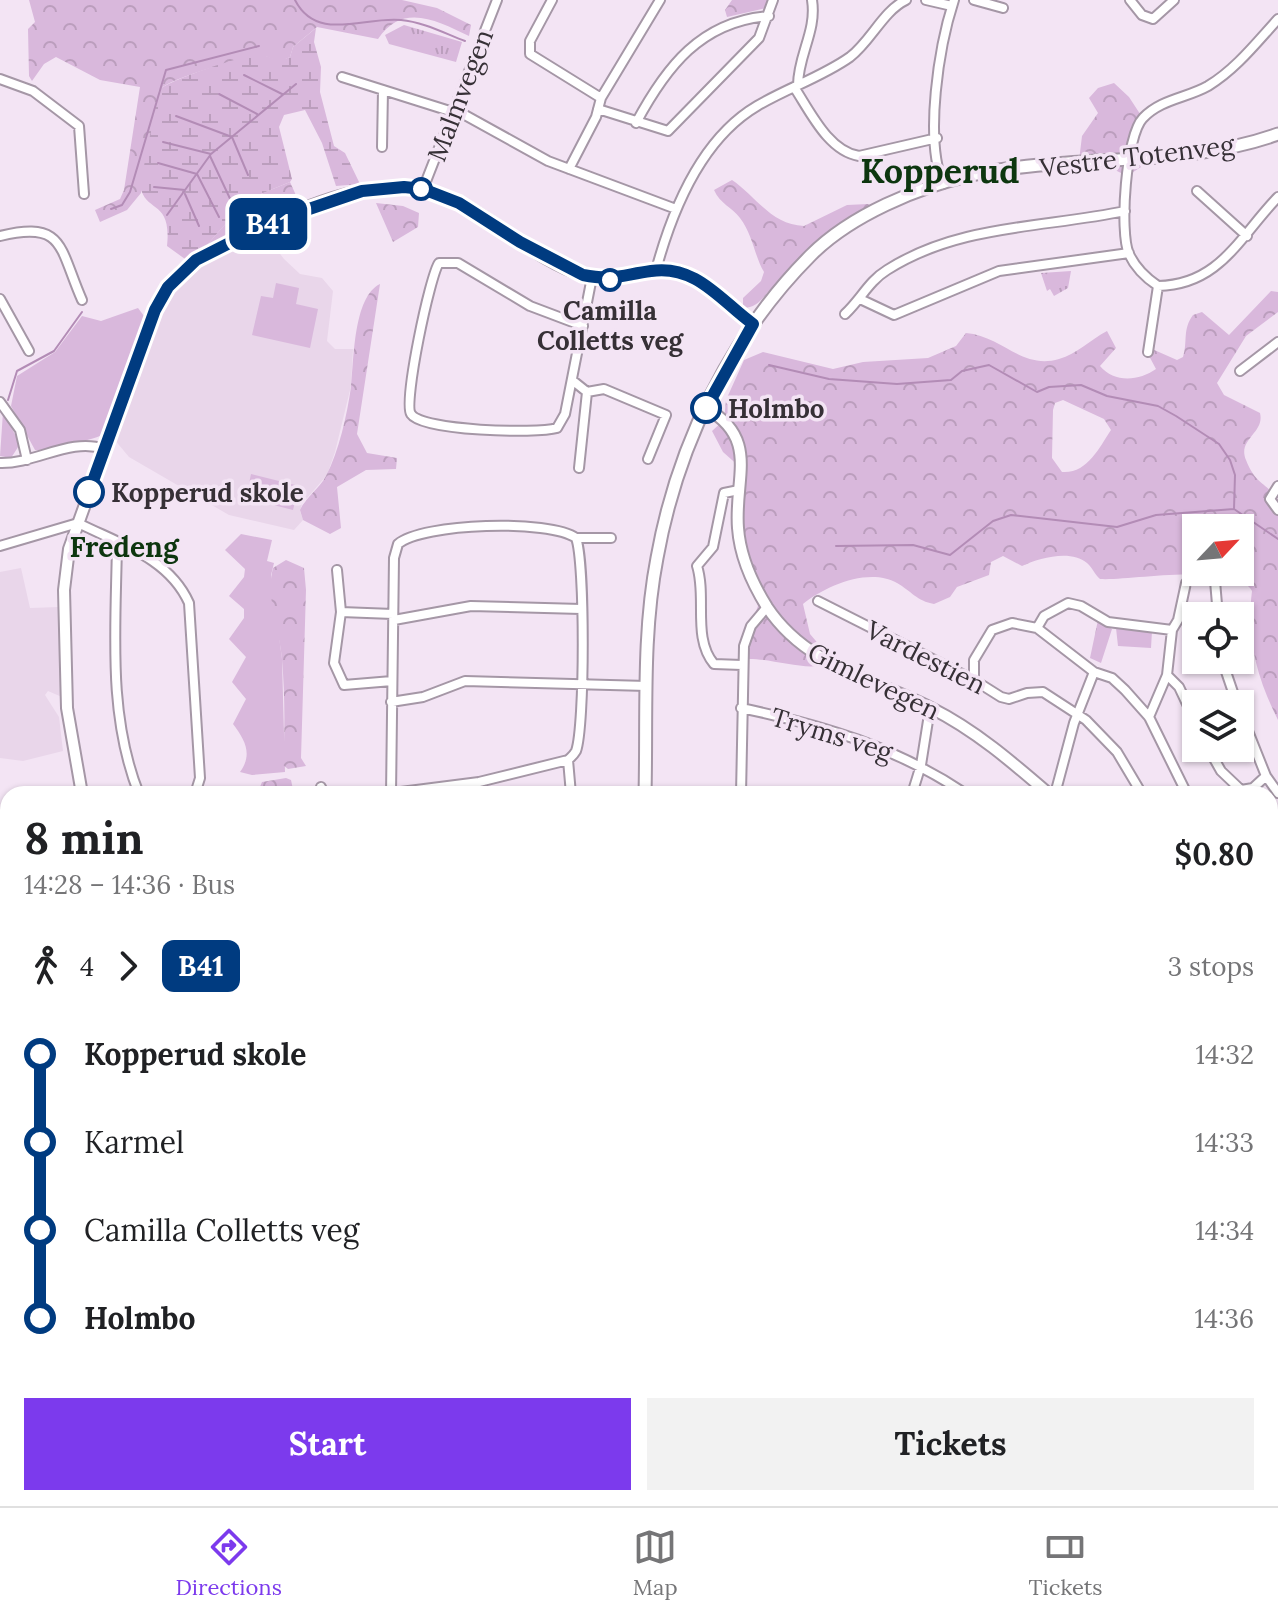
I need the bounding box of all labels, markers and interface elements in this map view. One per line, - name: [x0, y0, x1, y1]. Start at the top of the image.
- street label: Malmvegen: [420, 24, 500, 166]
- street label: Vestre Totenveg: [1037, 128, 1237, 184]
- district label: Kopperud: [860, 149, 1020, 192]
- unlabelled marker: [410, 178, 432, 200]
- line badge: B41: [222, 198, 314, 250]
- text: B41: [245, 206, 291, 242]
- marker: Camilla Colletts veg: [599, 269, 621, 291]
- place label: Camilla Colletts veg: [537, 294, 684, 357]
- place label: Holmbo: [728, 392, 825, 425]
- marker: Holmbo: [691, 393, 721, 423]
- place label: Kopperud skole: [111, 476, 304, 509]
- marker: Kopperud skole: [74, 477, 104, 507]
- north arrow: [1182, 514, 1254, 586]
- map controls: [1182, 514, 1254, 762]
- district label: Fredeng: [69, 529, 180, 565]
- button: locate: [1182, 602, 1254, 674]
- street label: Vardestien: [860, 612, 991, 701]
- street label: Gimlevegen: [803, 635, 945, 727]
- button: layers: [1182, 690, 1254, 762]
- street label: Tryms veg: [767, 700, 897, 768]
- text: 8 min: [24, 810, 144, 866]
- text: $0.80: [1175, 835, 1254, 873]
- text: 14:28 – 14:36 · Bus: [24, 868, 235, 901]
- icon: walk: [24, 944, 68, 988]
- icon: forward: [106, 944, 150, 988]
- text: B41: [178, 948, 224, 984]
- text: 4: [80, 950, 94, 983]
- text: 3 stops: [1168, 950, 1254, 983]
- text: Kopperud skole: [84, 1035, 306, 1073]
- text: 14:32: [1195, 1038, 1254, 1071]
- text: Karmel: [84, 1123, 184, 1161]
- text: 14:33: [1195, 1126, 1254, 1159]
- text: Camilla Colletts veg: [84, 1211, 359, 1249]
- text: 14:34: [1195, 1214, 1254, 1247]
- text: Holmbo: [84, 1299, 195, 1337]
- text: 14:36: [1194, 1302, 1254, 1335]
- button: Start: [24, 1398, 631, 1490]
- button: Tickets: [647, 1398, 1254, 1490]
- tab: Directions: [175, 1525, 282, 1601]
- tab: Map: [633, 1525, 678, 1601]
- tab: Tickets: [1028, 1525, 1103, 1601]

